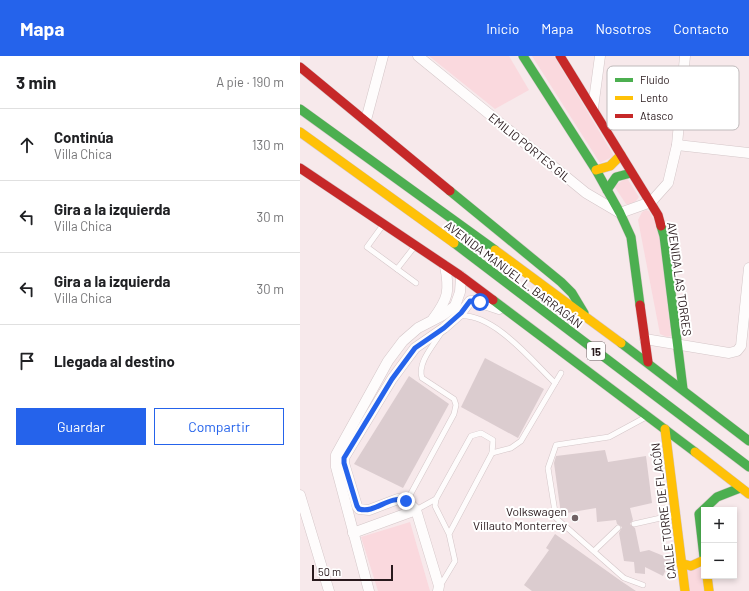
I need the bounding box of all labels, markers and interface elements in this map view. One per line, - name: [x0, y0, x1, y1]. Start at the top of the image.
- text: Mapa: [20, 17, 64, 40]
- text: Inicio: [486, 20, 519, 37]
- text: Mapa: [541, 20, 573, 37]
- text: Nosotros: [595, 20, 651, 37]
- text: Contacto: [673, 20, 729, 37]
- legend: [607, 66, 739, 130]
- text: 3 min: [16, 72, 56, 92]
- text: Fluido: [640, 73, 669, 86]
- text: A pie · 190 m: [216, 74, 284, 90]
- text: Lento: [640, 91, 668, 104]
- text: Atasco: [640, 109, 673, 122]
- street label: EMILIO PORTES GIL: [486, 110, 574, 184]
- text: Continúa: [54, 128, 114, 146]
- icon: ahead: [16, 134, 38, 156]
- text: 130 m: [252, 137, 284, 153]
- text: Villa Chica: [54, 146, 112, 162]
- text: Gira a la izquierda: [54, 200, 170, 218]
- icon: left: [16, 206, 38, 228]
- text: 30 m: [257, 209, 284, 225]
- street label: AVENIDA MANUEL L. BARRAGÁN: [442, 217, 586, 331]
- text: Villa Chica: [54, 218, 112, 234]
- street label: AVENIDA LAS TORRES: [665, 221, 695, 337]
- text: Gira a la izquierda: [54, 272, 170, 290]
- icon: left: [16, 278, 38, 300]
- text: 30 m: [257, 281, 284, 297]
- text: Villa Chica: [54, 290, 112, 306]
- route start: [471, 293, 489, 311]
- road number: 15: [587, 342, 605, 360]
- icon: arrive: [16, 350, 38, 372]
- text: Llegada al destino: [54, 352, 175, 370]
- button: Guardar: [16, 408, 146, 445]
- button: Compartir: [154, 408, 284, 445]
- street label: CALLE TORRE DE FLACÓN: [648, 442, 678, 580]
- route end: [397, 492, 415, 510]
- place label: Volkswagen Villauto Monterrey: [473, 504, 567, 532]
- map controls: [701, 507, 737, 579]
- button: +: [701, 507, 737, 543]
- marker: Volkswagen Villauto Monterrey: [570, 513, 580, 523]
- button: −: [701, 543, 737, 579]
- scale bar: [312, 563, 393, 582]
- text: 50 m: [318, 565, 341, 578]

